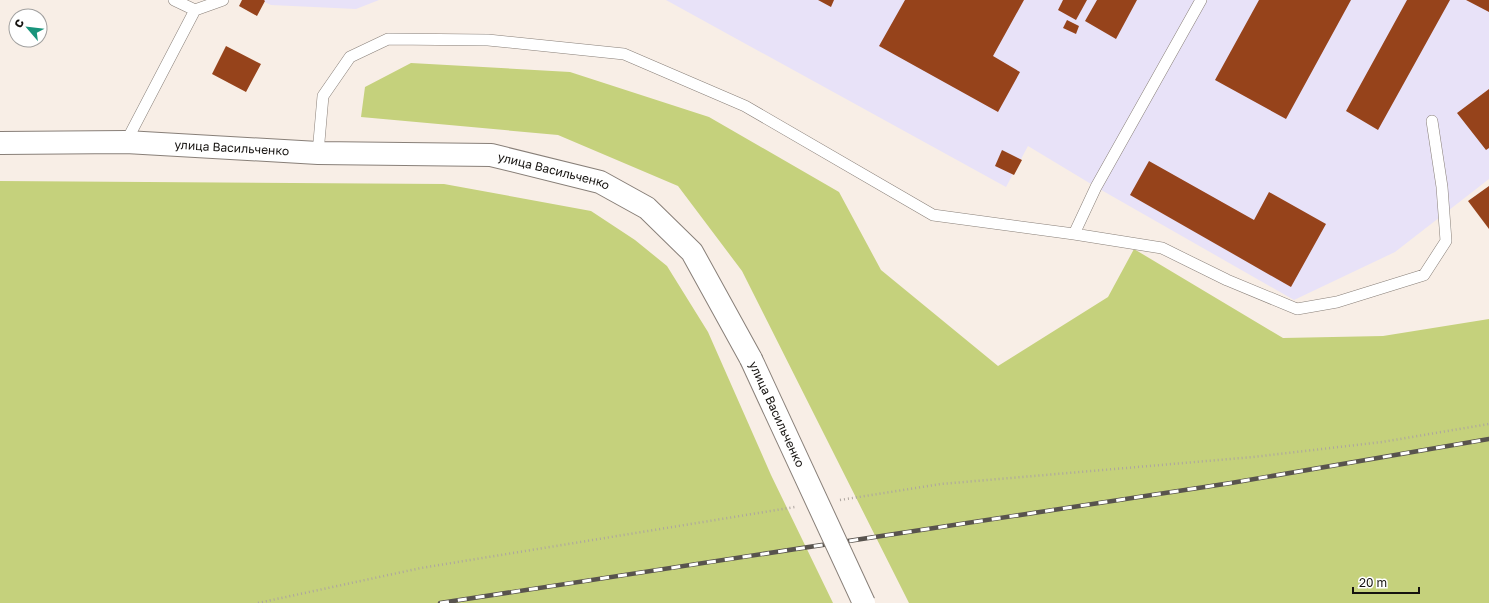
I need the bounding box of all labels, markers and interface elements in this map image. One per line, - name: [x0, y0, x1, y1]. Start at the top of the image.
- north arrow: [8, 8, 48, 48]
- text: С: [11, 16, 26, 30]
- street label: улица Васильченко: [174, 137, 290, 158]
- street label: улица Васильченко: [496, 149, 613, 193]
- street label: улица Васильченко: [746, 359, 808, 470]
- scale bar: [1353, 569, 1419, 595]
- text: 20 m: [1359, 575, 1387, 590]

